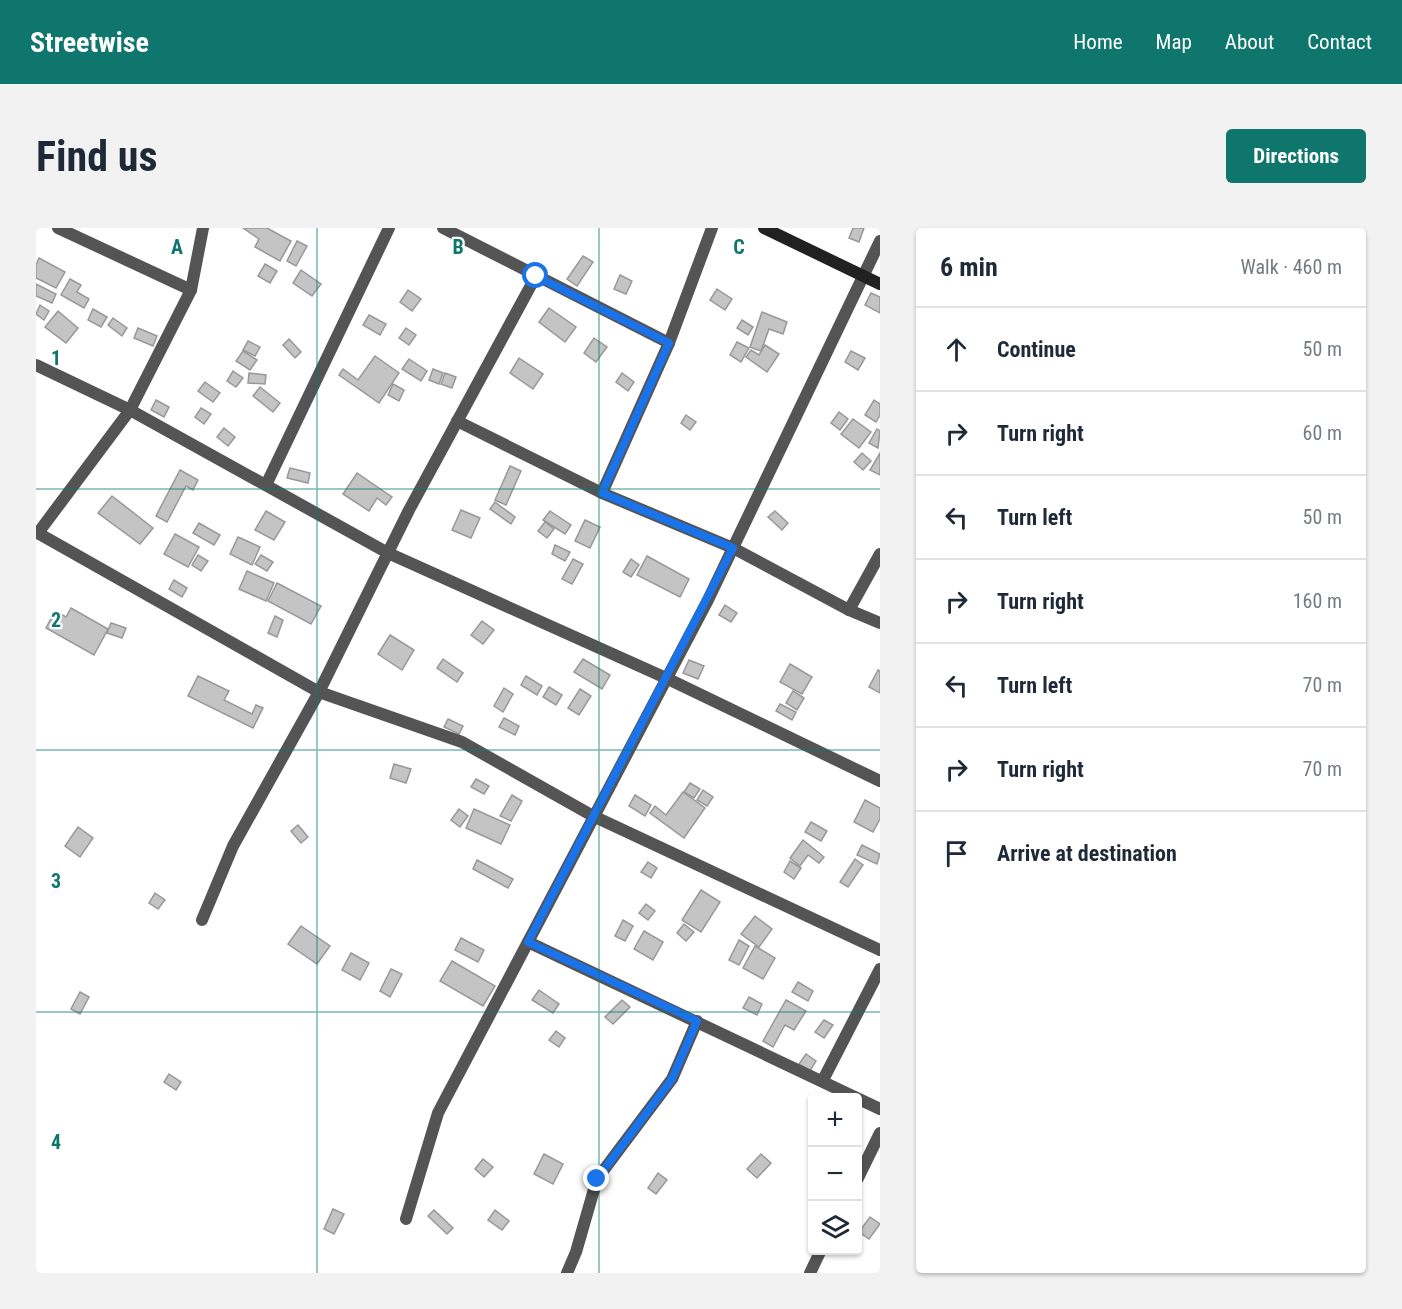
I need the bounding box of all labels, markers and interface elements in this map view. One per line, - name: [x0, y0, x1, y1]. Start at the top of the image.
- text: Streetwise: [30, 26, 149, 59]
- text: Home: [1073, 30, 1123, 54]
- text: Map: [1156, 30, 1192, 54]
- text: About: [1225, 30, 1274, 54]
- text: Contact: [1307, 30, 1372, 54]
- button: Directions: [1226, 129, 1366, 183]
- text: Find us: [36, 132, 157, 181]
- text: A: [171, 235, 183, 259]
- text: B: [452, 235, 464, 259]
- text: C: [733, 235, 745, 259]
- text: 6 min: [940, 252, 998, 282]
- text: Walk · 460 m: [1241, 255, 1342, 279]
- route start: [522, 262, 548, 288]
- icon: ahead: [940, 333, 973, 366]
- text: Continue: [997, 337, 1076, 362]
- text: 50 m: [1303, 337, 1342, 361]
- text: 1: [51, 346, 61, 370]
- icon: right: [940, 417, 973, 450]
- text: Turn right: [997, 421, 1084, 446]
- text: 60 m: [1303, 421, 1342, 445]
- icon: left: [940, 501, 973, 534]
- text: Turn left: [997, 505, 1072, 530]
- text: 50 m: [1303, 505, 1342, 529]
- icon: right: [940, 585, 973, 618]
- text: Turn right: [997, 589, 1084, 614]
- text: 160 m: [1293, 589, 1342, 613]
- text: 2: [51, 608, 61, 632]
- icon: left: [940, 669, 973, 702]
- text: Turn left: [997, 673, 1072, 698]
- text: 70 m: [1303, 673, 1342, 697]
- icon: right: [940, 753, 973, 786]
- text: Turn right: [997, 757, 1084, 782]
- text: 70 m: [1303, 757, 1342, 781]
- icon: arrive: [940, 837, 973, 870]
- text: Arrive at destination: [997, 841, 1177, 866]
- text: 3: [51, 869, 61, 893]
- map controls: [808, 1093, 862, 1255]
- button: +: [808, 1093, 862, 1147]
- text: 4: [51, 1130, 61, 1154]
- button: −: [808, 1147, 862, 1201]
- route end: [583, 1165, 609, 1191]
- button: layers: [808, 1201, 862, 1255]

